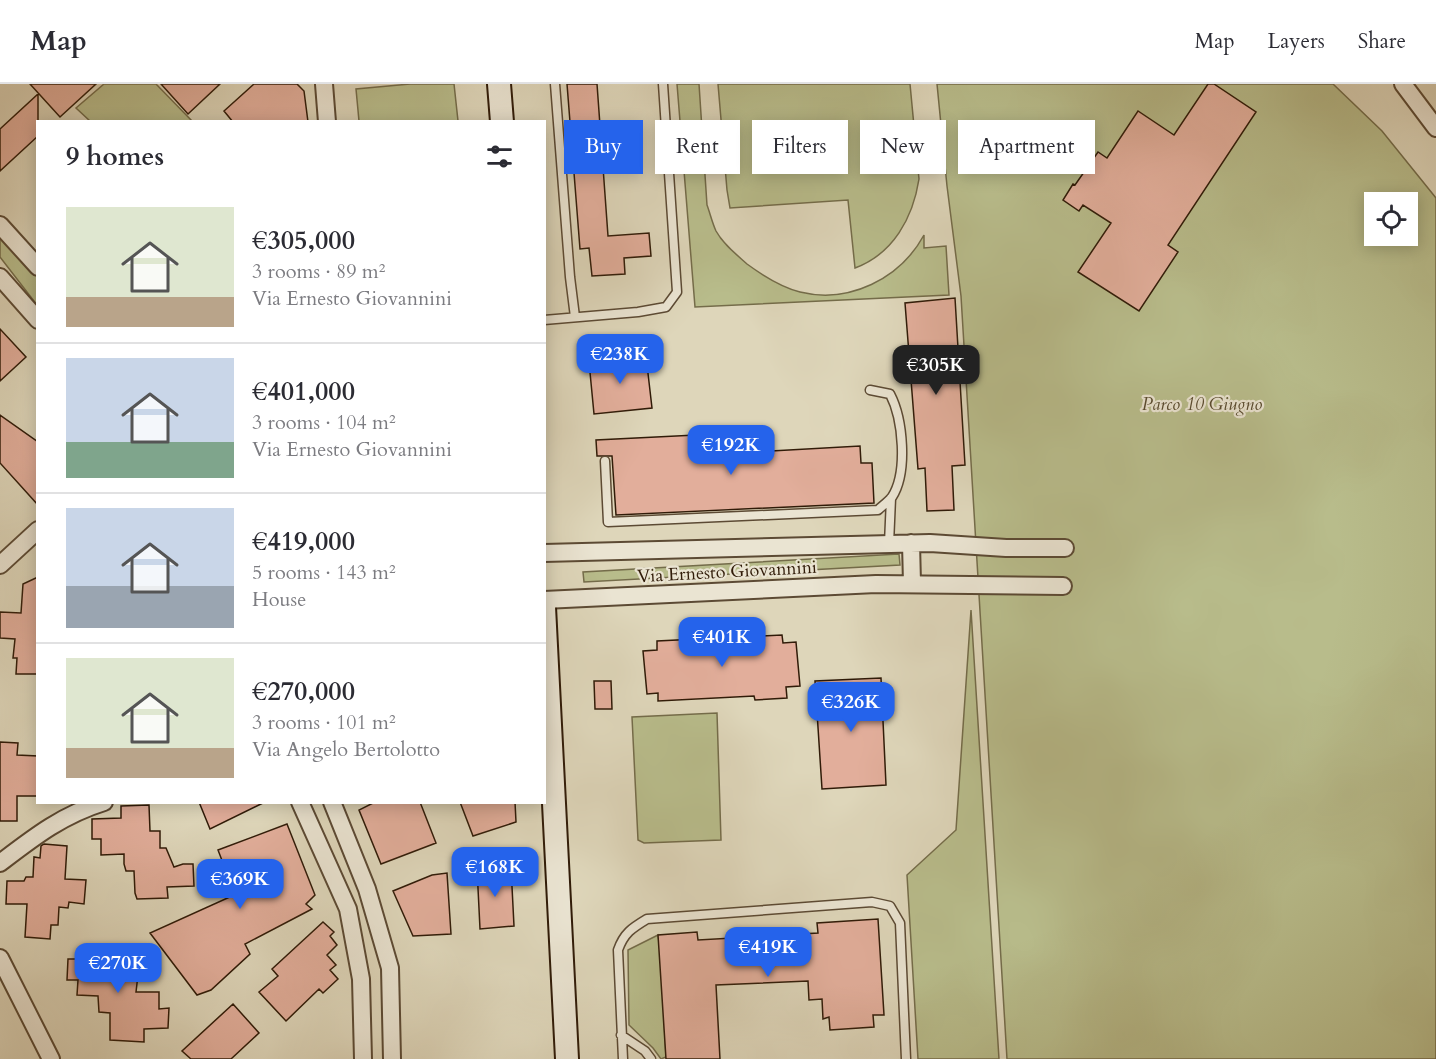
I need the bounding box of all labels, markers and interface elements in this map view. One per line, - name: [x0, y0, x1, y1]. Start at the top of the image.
- text: Map: [30, 22, 87, 60]
- text: Map: [1195, 27, 1235, 56]
- text: Layers: [1268, 27, 1325, 56]
- text: Share: [1358, 27, 1406, 56]
- chip: Buy: [564, 120, 643, 174]
- chip: Rent: [655, 120, 740, 174]
- chip: Filters: [752, 120, 848, 174]
- chip: New: [860, 120, 946, 174]
- chip: Apartment: [958, 120, 1095, 174]
- text: 9 homes: [66, 139, 164, 174]
- icon: filters: [483, 140, 516, 173]
- map controls: [1364, 192, 1418, 246]
- button: locate: [1364, 192, 1418, 246]
- text: €305,000: [252, 223, 355, 258]
- icon: home: [114, 231, 186, 303]
- text: 3 rooms · 89 m²: [252, 258, 385, 285]
- text: Via Ernesto Giovannini: [252, 285, 452, 312]
- pin: €238K: [578, 334, 662, 385]
- text: €238K: [591, 340, 649, 367]
- pin: €305K: [894, 345, 978, 396]
- text: €305K: [907, 351, 965, 378]
- text: €401,000: [252, 374, 355, 409]
- icon: home: [114, 382, 186, 454]
- park label: Parco 10 Giugno: [1142, 392, 1262, 417]
- text: 3 rooms · 104 m²: [252, 409, 396, 436]
- pin: €192K: [689, 425, 773, 476]
- text: €192K: [702, 431, 760, 458]
- text: Via Ernesto Giovannini: [252, 436, 452, 463]
- text: €419,000: [252, 524, 355, 559]
- icon: home: [114, 532, 186, 604]
- street label: Via Ernesto Giovannini: [636, 555, 818, 589]
- text: 5 rooms · 143 m²: [252, 559, 396, 586]
- text: House: [252, 586, 306, 613]
- pin: €401K: [680, 617, 764, 668]
- text: €401K: [693, 623, 751, 650]
- text: €270,000: [252, 674, 355, 709]
- icon: home: [114, 682, 186, 754]
- pin: €326K: [809, 682, 893, 733]
- text: €326K: [822, 688, 880, 715]
- text: 3 rooms · 101 m²: [252, 709, 396, 736]
- text: Via Angelo Bertolotto: [252, 736, 440, 763]
- pin: €168K: [453, 847, 537, 898]
- text: €168K: [466, 853, 524, 880]
- pin: €369K: [198, 859, 282, 910]
- text: €369K: [211, 865, 269, 892]
- pin: €419K: [726, 927, 810, 978]
- text: €419K: [739, 933, 797, 960]
- pin: €270K: [76, 943, 160, 994]
- text: €270K: [89, 949, 147, 976]

